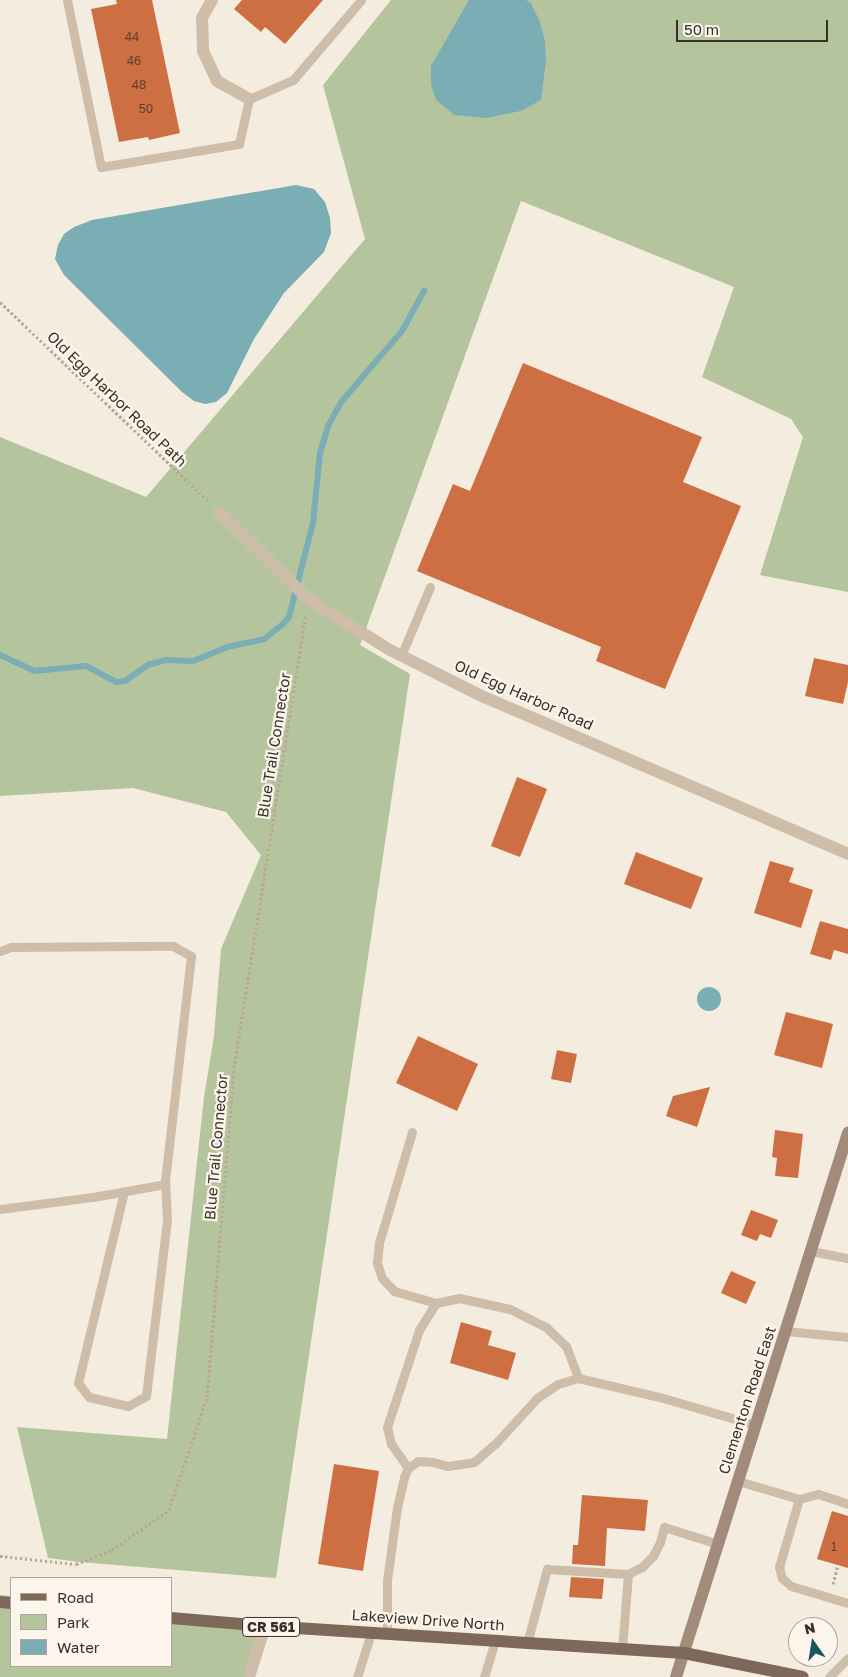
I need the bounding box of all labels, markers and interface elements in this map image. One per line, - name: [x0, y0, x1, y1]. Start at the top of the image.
- scale bar: [678, 10, 830, 42]
- text: 50 m: [684, 20, 719, 38]
- house number: 44: [125, 30, 139, 44]
- house number: 46: [127, 54, 141, 68]
- house number: 48: [132, 78, 146, 92]
- house number: 50: [139, 102, 153, 116]
- street label: Old Egg Harbor Road Path: [43, 328, 191, 470]
- street label: Old Egg Harbor Road: [452, 656, 596, 734]
- street label: Blue Trail Connector: [254, 671, 294, 819]
- street label: Blue Trail Connector: [201, 1073, 231, 1221]
- street label: Clementon Road East: [715, 1324, 779, 1476]
- house number: 1: [831, 1540, 837, 1554]
- legend: [10, 1577, 172, 1667]
- text: Road: [57, 1588, 94, 1606]
- street label: Lakeview Drive North: [351, 1606, 505, 1634]
- text: Park: [57, 1613, 89, 1631]
- road number: CR 561: [241, 1615, 301, 1638]
- north arrow: [788, 1617, 838, 1667]
- text: N: [803, 1618, 817, 1637]
- text: Water: [57, 1638, 100, 1656]

